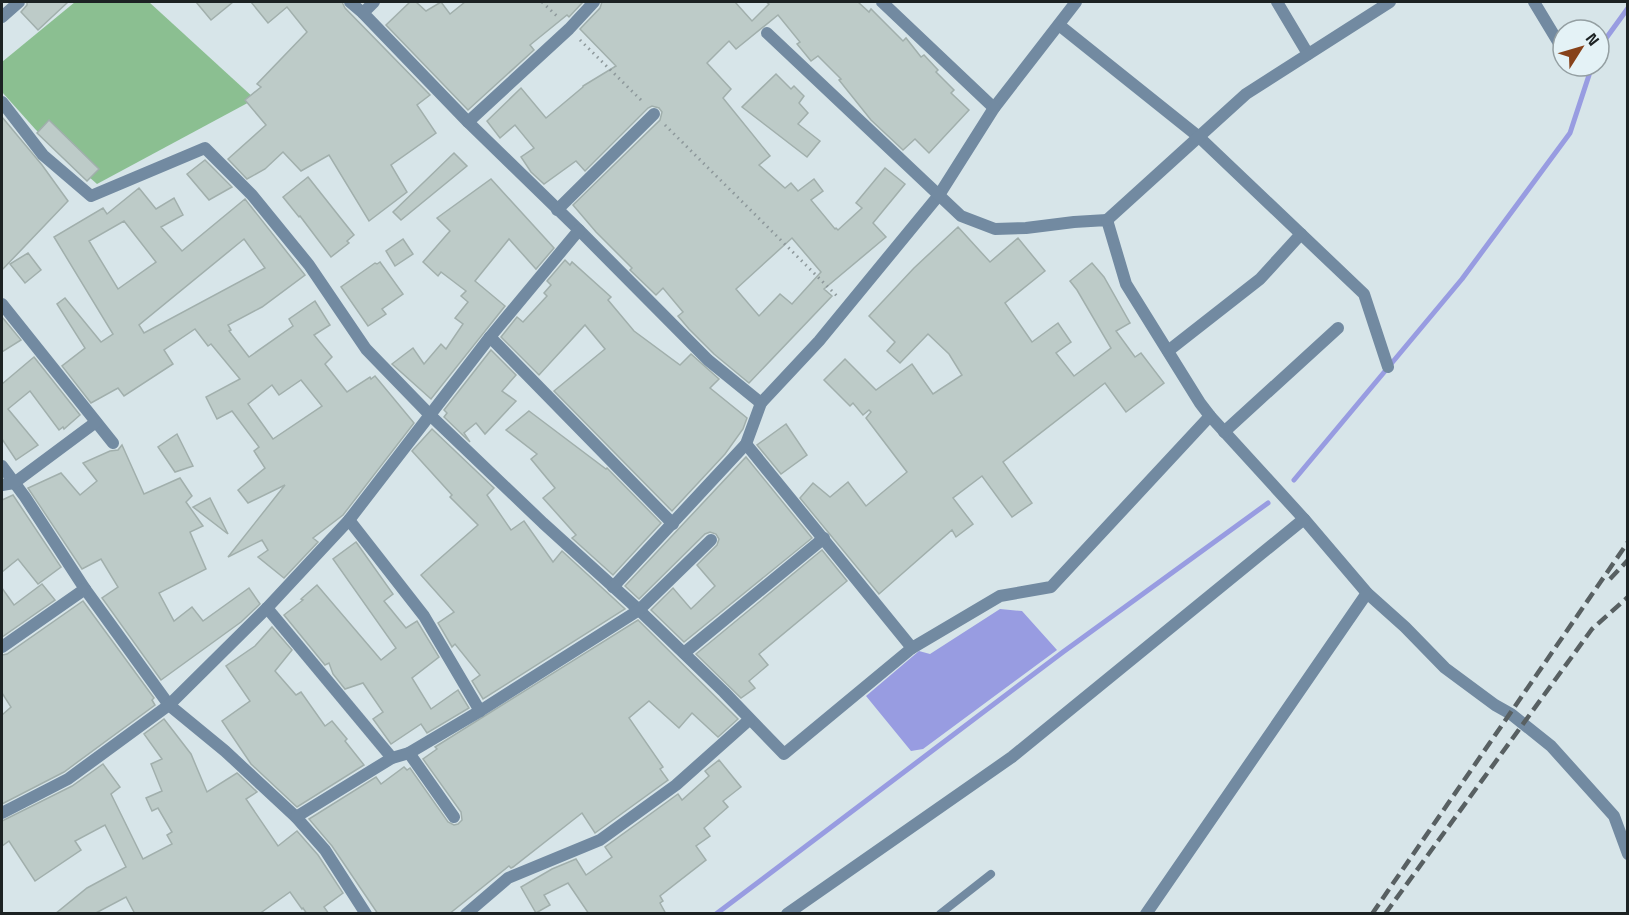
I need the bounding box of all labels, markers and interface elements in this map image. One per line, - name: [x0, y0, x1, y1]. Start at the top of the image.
- north arrow: [1551, 18, 1611, 78]
- text: N: [1580, 27, 1606, 51]

